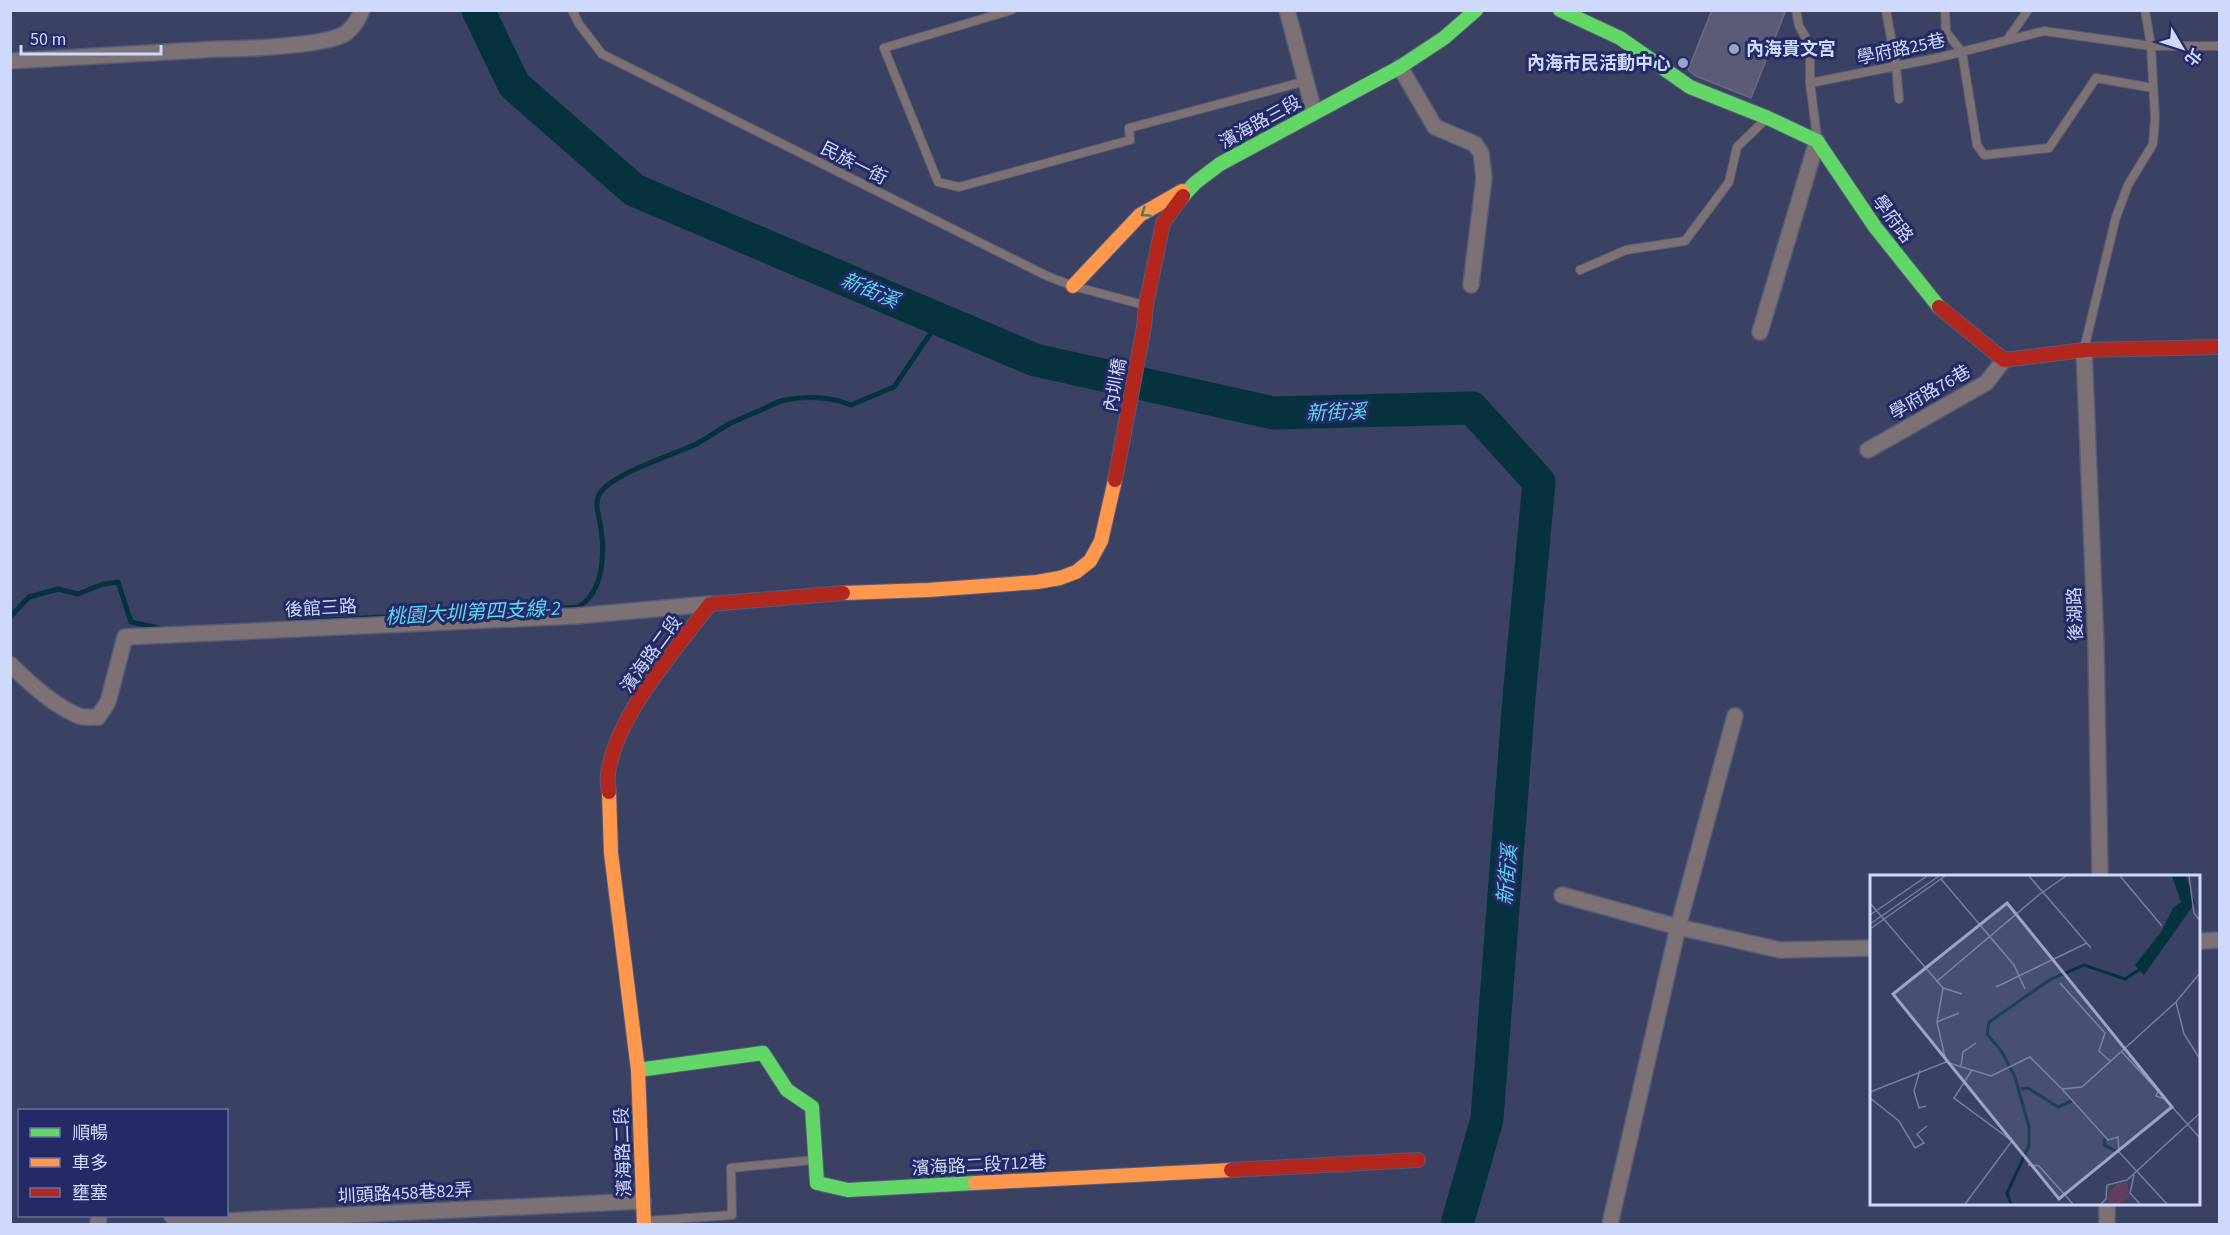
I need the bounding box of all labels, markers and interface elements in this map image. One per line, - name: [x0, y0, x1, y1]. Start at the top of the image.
- scale bar: [21, 18, 160, 56]
- north arrow: [2152, 18, 2212, 78]
- text: 50 m: [30, 27, 66, 52]
- street label: 學府路25巷: [1855, 28, 1948, 71]
- place label: 內海貴文宮: [1746, 37, 1836, 62]
- marker: 內海貴文宮: [1727, 42, 1741, 56]
- text: 北: [2179, 44, 2206, 70]
- place label: 內海市民活動中心: [1527, 51, 1671, 76]
- marker: 內海市民活動中心: [1676, 56, 1690, 70]
- street label: 濱海路三段: [1215, 90, 1306, 155]
- street label: 民族一街: [816, 136, 892, 191]
- street label: 學府路: [1866, 190, 1919, 248]
- one-way arrow: [1140, 206, 1151, 217]
- water label: 新街溪: [837, 266, 905, 317]
- street label: 內圳橋: [1098, 356, 1132, 414]
- street label: 學府路76巷: [1885, 359, 1975, 426]
- water label: 新街溪: [1306, 398, 1370, 428]
- street label: 後湖路: [2062, 587, 2089, 641]
- street label: 後館三路: [284, 594, 358, 623]
- water label: 桃園大圳第四支線-2: [385, 594, 562, 632]
- street label: 濱海路二段: [615, 611, 688, 698]
- water label: 新街溪: [1491, 841, 1525, 906]
- inset map: [1870, 875, 2200, 1205]
- street label: 濱海路二段: [609, 1107, 638, 1197]
- legend: [18, 1109, 228, 1217]
- text: 順暢: [72, 1121, 108, 1146]
- street label: 濱海路二段712巷: [911, 1149, 1047, 1182]
- text: 車多: [72, 1151, 108, 1176]
- street label: 圳頭路458巷82弄: [337, 1177, 473, 1210]
- text: 壅塞: [72, 1181, 108, 1206]

